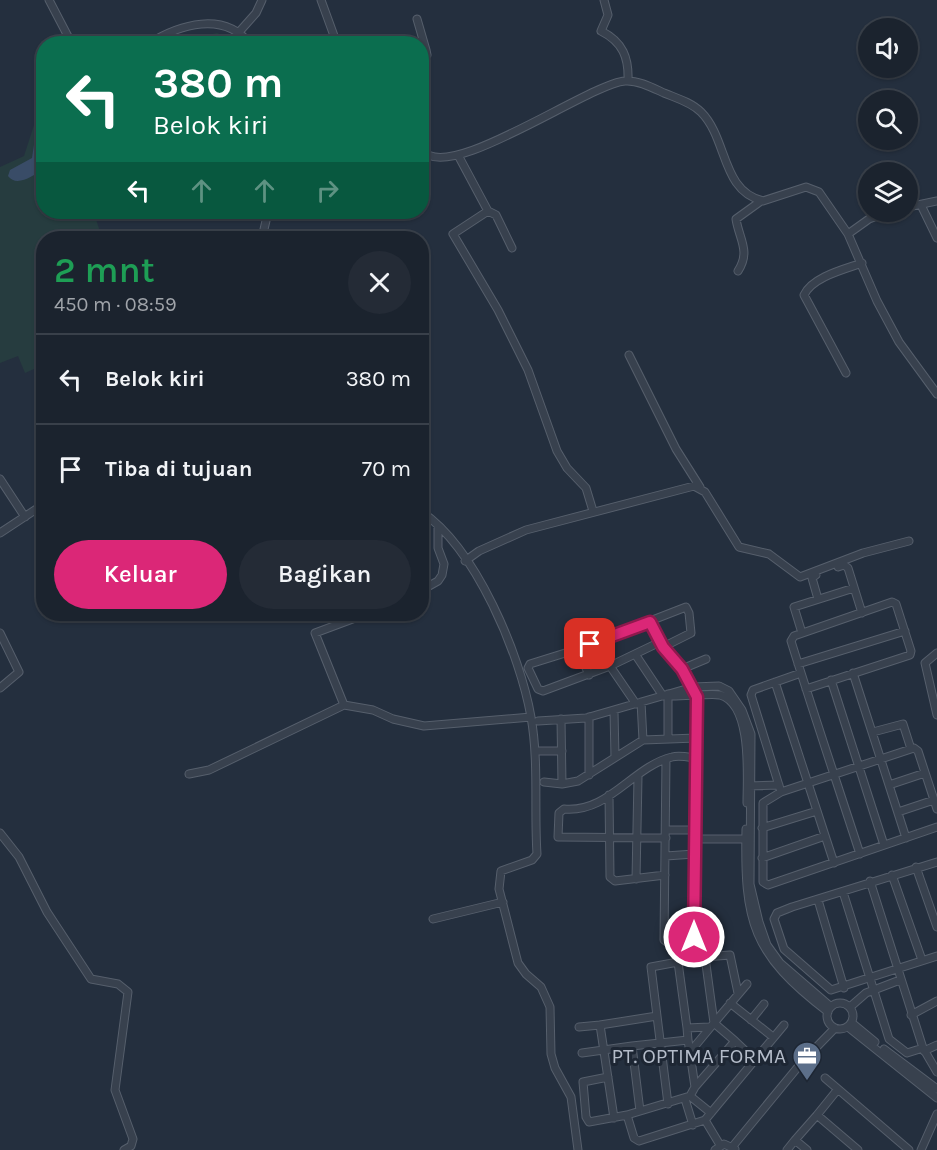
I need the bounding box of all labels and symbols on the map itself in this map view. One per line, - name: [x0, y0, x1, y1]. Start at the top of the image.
- pin: [564, 618, 615, 669]
- position arrow: [662, 905, 726, 969]
- office icon: PT. OPTIMA FORMA: [791, 1040, 823, 1082]
- place label: PT. OPTIMA FORMA: [611, 1044, 786, 1068]

